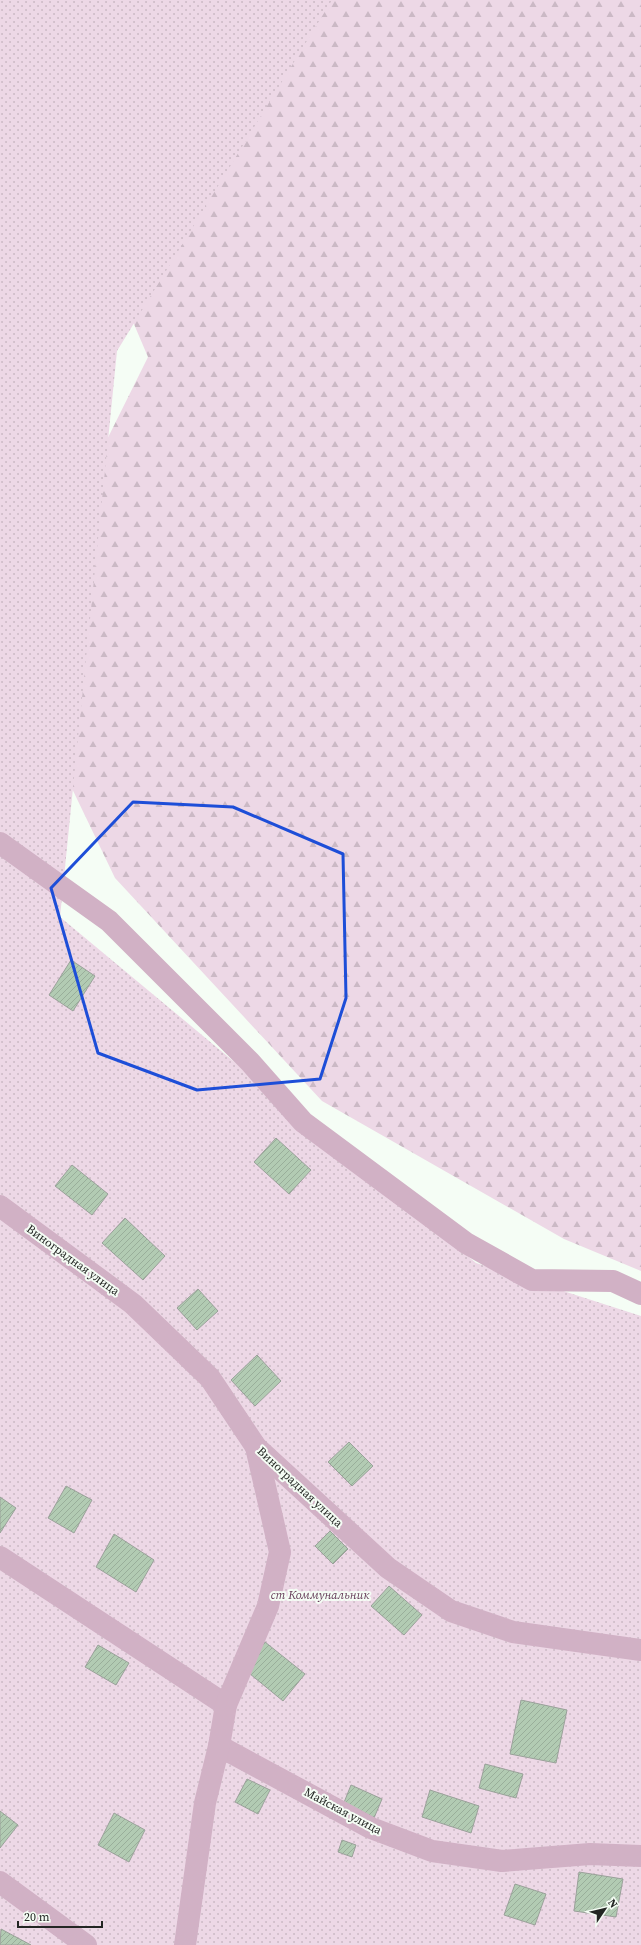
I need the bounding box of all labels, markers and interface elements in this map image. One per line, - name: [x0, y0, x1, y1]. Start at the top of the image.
- street label: Виноградная улица: [23, 1221, 123, 1300]
- street label: Виноградная улица: [254, 1443, 347, 1531]
- park label: ст Коммунальник: [271, 1587, 369, 1603]
- street label: Майская улица: [301, 1784, 385, 1839]
- north arrow: [585, 1889, 625, 1929]
- text: N: [604, 1896, 621, 1911]
- scale bar: [18, 1903, 102, 1929]
- text: 20 m: [24, 1909, 50, 1925]

